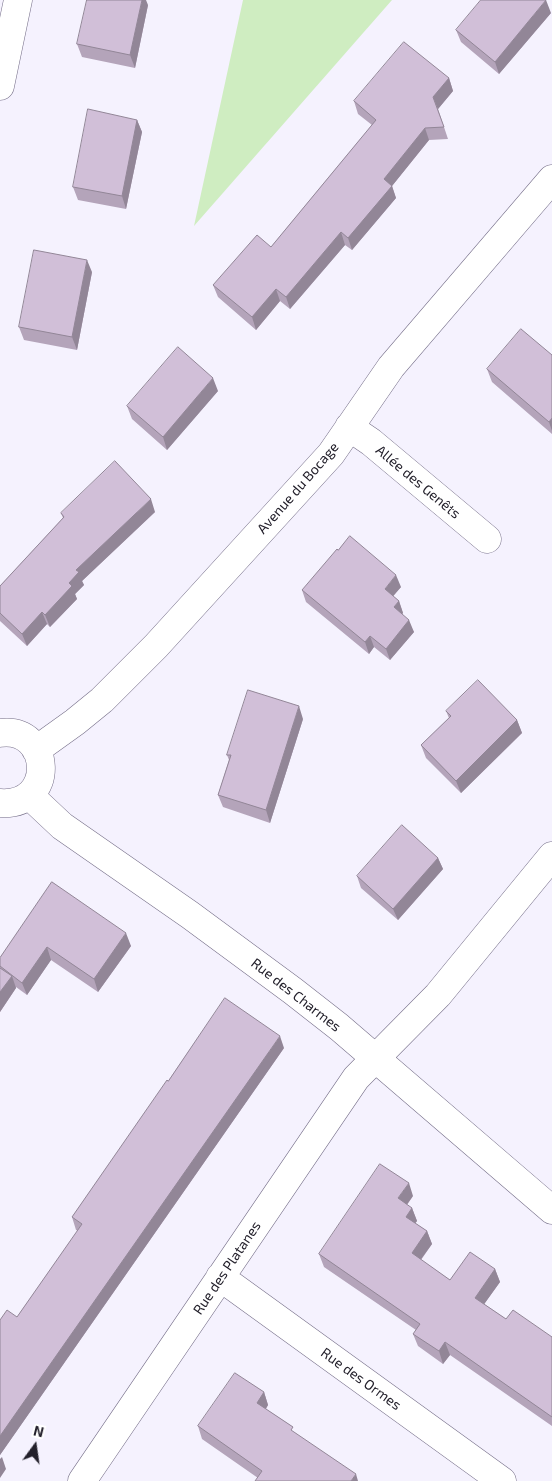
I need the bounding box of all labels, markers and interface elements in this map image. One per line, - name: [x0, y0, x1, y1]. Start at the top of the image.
- street label: Avenue du Bocage: [254, 439, 342, 537]
- street label: Allée des Genêts: [372, 442, 464, 522]
- street label: Rue des Charmes: [248, 955, 344, 1035]
- street label: Rue des Platanes: [190, 1218, 264, 1318]
- street label: Rue des Ormes: [318, 1344, 404, 1414]
- north arrow: [10, 1421, 60, 1471]
- text: N: [32, 1421, 46, 1440]

